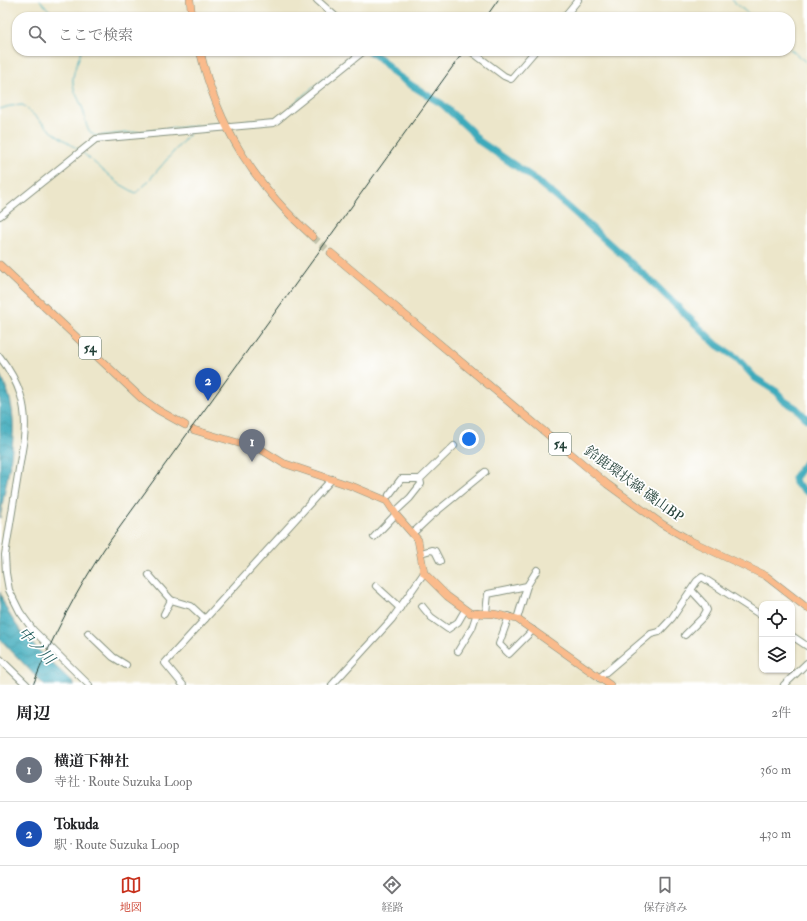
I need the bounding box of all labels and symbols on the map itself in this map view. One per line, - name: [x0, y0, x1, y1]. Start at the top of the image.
- road number: 54: [79, 337, 101, 359]
- pin: 2: [195, 368, 221, 401]
- pin: 1: [239, 429, 265, 462]
- your location: [459, 429, 479, 449]
- road number: 54: [549, 433, 571, 455]
- street label: 鈴鹿環状線 磯山BP: [581, 442, 687, 526]
- water label: 中ノ川: [14, 623, 60, 670]

